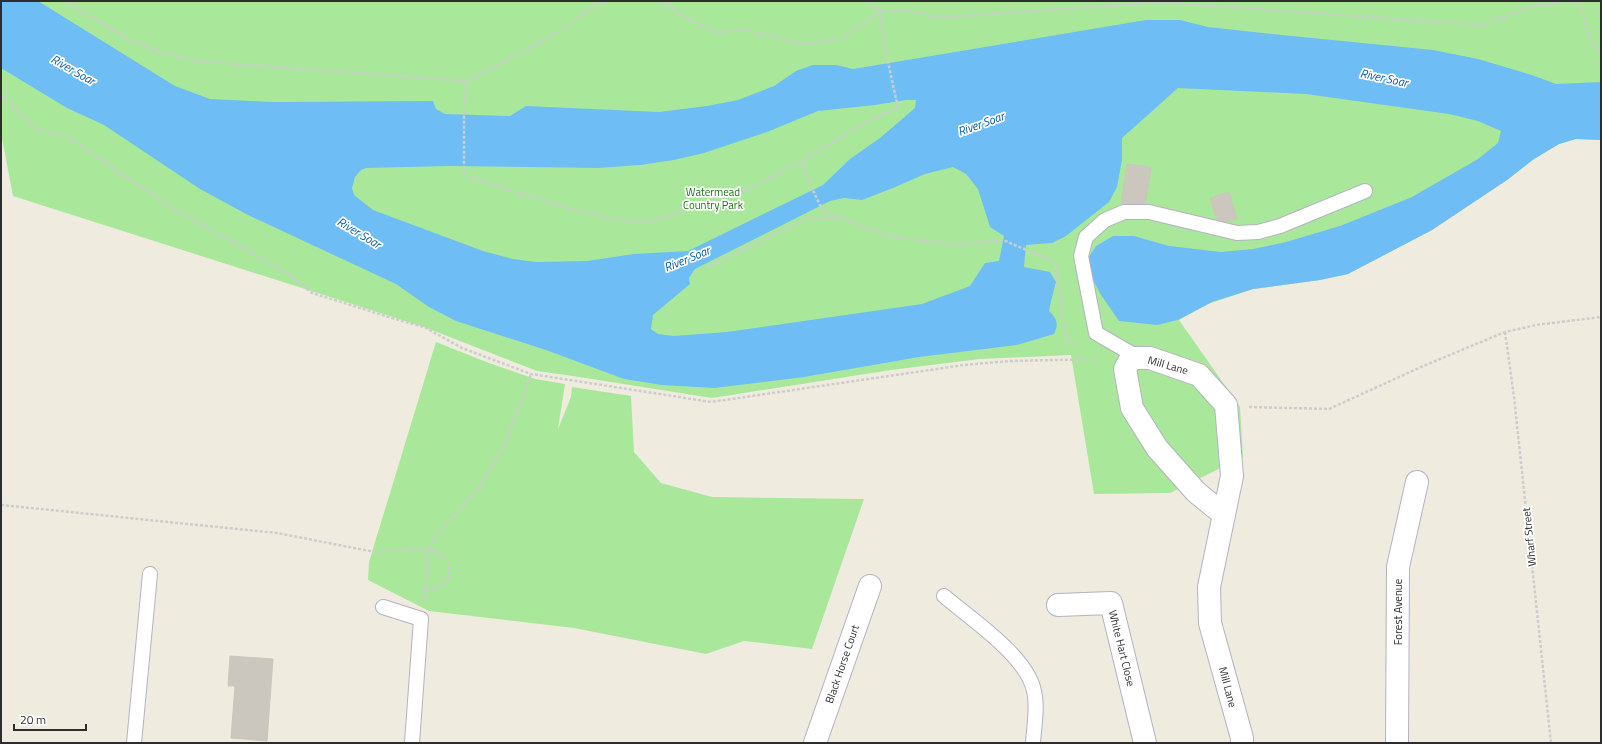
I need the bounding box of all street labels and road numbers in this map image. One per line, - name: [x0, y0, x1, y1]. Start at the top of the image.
- street label: Mill Lane: [1146, 352, 1191, 379]
- street label: Wharf Street: [1518, 506, 1540, 567]
- street label: Forest Avenue: [1390, 578, 1406, 645]
- street label: White Hart Close: [1105, 608, 1139, 688]
- street label: Black Horse Court: [821, 622, 863, 706]
- street label: Mill Lane: [1215, 665, 1241, 709]

